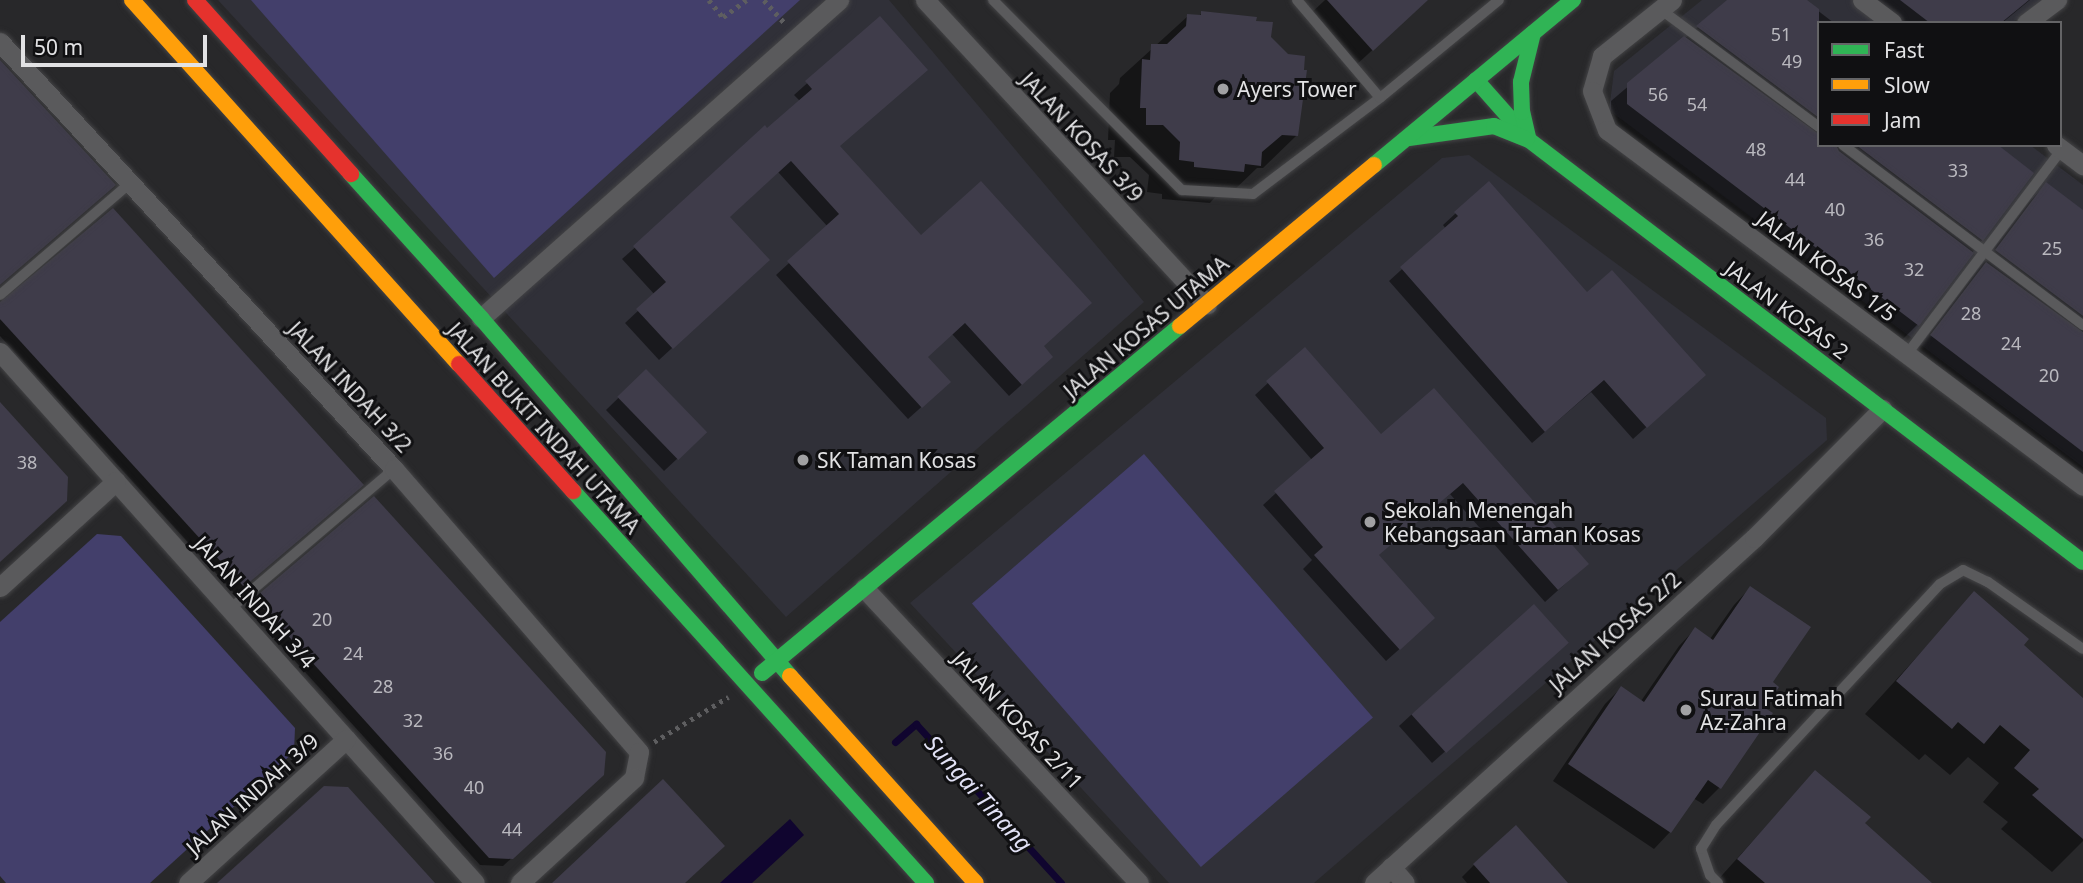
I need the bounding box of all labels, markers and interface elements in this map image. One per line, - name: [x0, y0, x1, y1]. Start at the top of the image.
- scale bar: [24, 21, 210, 65]
- legend: [1817, 21, 2062, 147]
- house number: 51: [1771, 23, 1791, 45]
- text: 50 m: [34, 33, 83, 61]
- text: Fast: [1884, 36, 1924, 64]
- house number: 49: [1782, 50, 1802, 72]
- street label: JALAN KOSAS 3/9: [1016, 67, 1148, 207]
- text: Slow: [1884, 71, 1930, 99]
- place label: Ayers Tower: [1237, 76, 1357, 102]
- marker: Ayers Tower: [1215, 81, 1231, 97]
- house number: 56: [1648, 83, 1668, 105]
- house number: 54: [1687, 93, 1707, 115]
- text: Jam: [1884, 106, 1921, 134]
- house number: 48: [1746, 138, 1766, 160]
- house number: 33: [1948, 159, 1968, 181]
- house number: 44: [1785, 168, 1805, 190]
- house number: 40: [1825, 198, 1845, 220]
- street label: JALAN KOSAS 1/5: [1752, 205, 1902, 327]
- house number: 36: [1864, 228, 1884, 250]
- house number: 25: [2042, 237, 2062, 259]
- street label: JALAN KOSAS UTAMA: [1058, 251, 1234, 403]
- street label: JALAN KOSAS 2: [1720, 255, 1854, 365]
- house number: 32: [1904, 258, 1924, 280]
- house number: 28: [1961, 302, 1981, 324]
- street label: JALAN INDAH 3/2: [283, 317, 417, 457]
- street label: JALAN BUKIT INDAH UTAMA: [443, 317, 645, 539]
- house number: 24: [2001, 332, 2021, 354]
- house number: 20: [2039, 364, 2059, 386]
- place label: SK Taman Kosas: [817, 447, 976, 473]
- house number: 38: [17, 451, 37, 473]
- marker: SK Taman Kosas: [795, 452, 811, 468]
- place label: Sekolah Menengah Kebangsaan Taman Kosas: [1384, 497, 1641, 547]
- marker: Sekolah Menengah Kebangsaan Taman Kosas: [1362, 514, 1378, 530]
- street label: JALAN INDAH 3/4: [189, 531, 321, 673]
- street label: JALAN KOSAS 2/2: [1544, 567, 1686, 697]
- house number: 20: [312, 608, 332, 630]
- house number: 24: [343, 642, 363, 664]
- street label: JALAN KOSAS 2/11: [947, 646, 1089, 794]
- house number: 28: [373, 675, 393, 697]
- place label: Surau Fatimah Az-Zahra: [1700, 685, 1843, 735]
- marker: Surau Fatimah Az-Zahra: [1678, 702, 1694, 718]
- house number: 32: [403, 709, 423, 731]
- street label: JALAN INDAH 3/9: [181, 728, 323, 860]
- water label: Sungai Tinang: [920, 729, 1038, 857]
- house number: 36: [433, 742, 453, 764]
- house number: 40: [464, 776, 484, 798]
- house number: 44: [502, 818, 522, 840]

